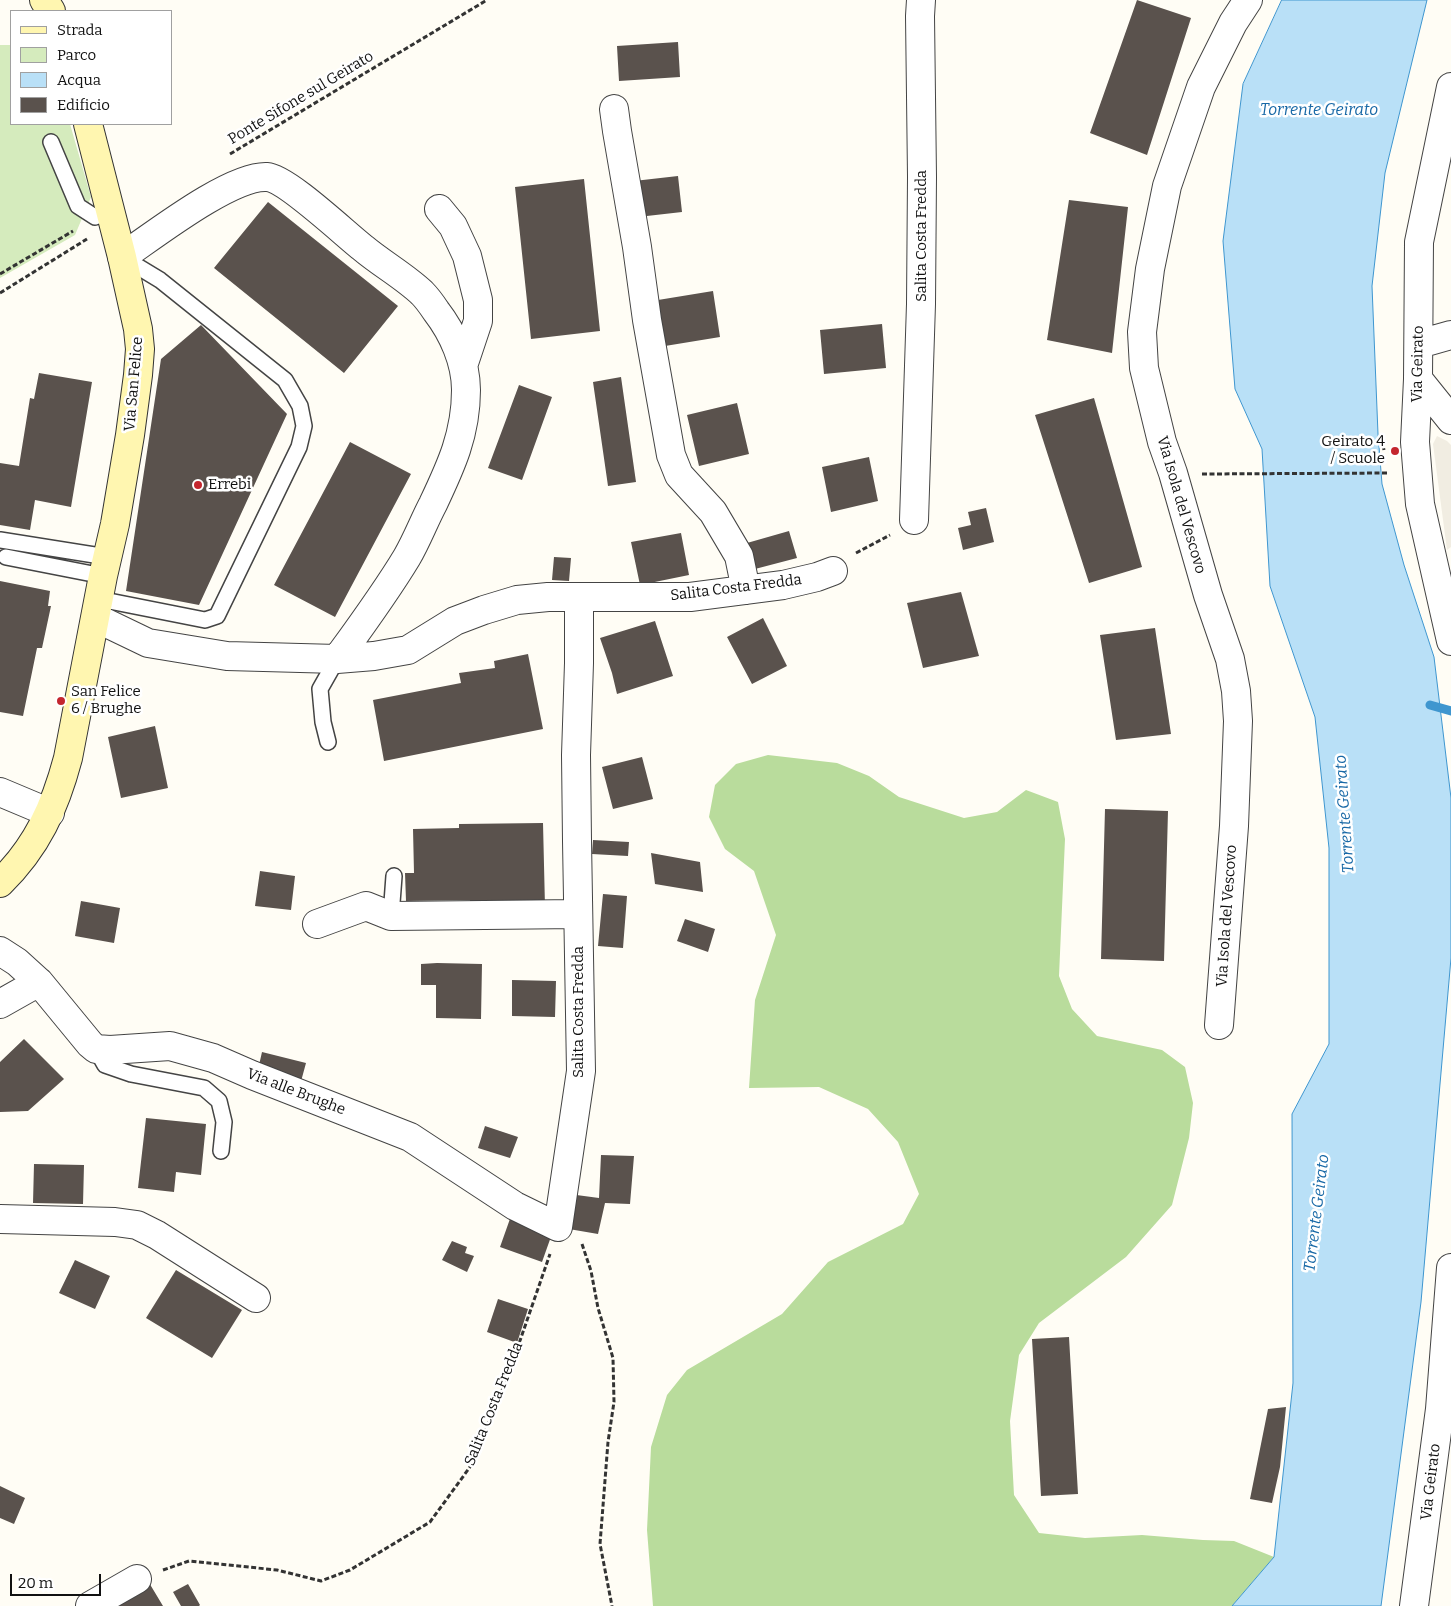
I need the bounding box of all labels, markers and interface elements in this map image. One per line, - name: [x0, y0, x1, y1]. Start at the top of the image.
- legend: [10, 10, 172, 125]
- text: Strada: [57, 21, 103, 39]
- text: Parco: [57, 46, 96, 64]
- street label: Ponte Sifone sul Geirato: [225, 47, 377, 149]
- text: Acqua: [57, 71, 101, 89]
- text: Edificio: [57, 96, 110, 114]
- water label: Torrente Geirato: [1260, 101, 1378, 121]
- street label: Salita Costa Fredda: [913, 170, 931, 302]
- street label: Via Geirato: [1408, 325, 1428, 403]
- street label: Via San Felice: [121, 336, 147, 432]
- place label: Geirato 4 / Scuole: [1321, 433, 1385, 468]
- street label: Via Isola del Vescovo: [1153, 434, 1209, 576]
- marker: Geirato 4 / Scuole: [1389, 445, 1401, 457]
- place label: Errebi: [208, 476, 251, 494]
- marker: Errebi: [192, 479, 204, 491]
- street label: Salita Costa Fredda: [669, 571, 803, 605]
- place label: San Felice 6 / Brughe: [71, 683, 141, 718]
- marker: San Felice 6 / Brughe: [55, 695, 67, 707]
- water label: Torrente Geirato: [1331, 754, 1359, 874]
- street label: Via Isola del Vescovo: [1213, 844, 1241, 988]
- street label: Salita Costa Fredda: [570, 946, 588, 1078]
- street label: Via alle Brughe: [244, 1065, 348, 1119]
- water label: Torrente Geirato: [1300, 1153, 1334, 1273]
- street label: Salita Costa Fredda: [461, 1339, 527, 1469]
- street label: Via Geirato: [1417, 1443, 1445, 1521]
- scale bar: [12, 1564, 104, 1596]
- text: 20 m: [18, 1574, 53, 1592]

